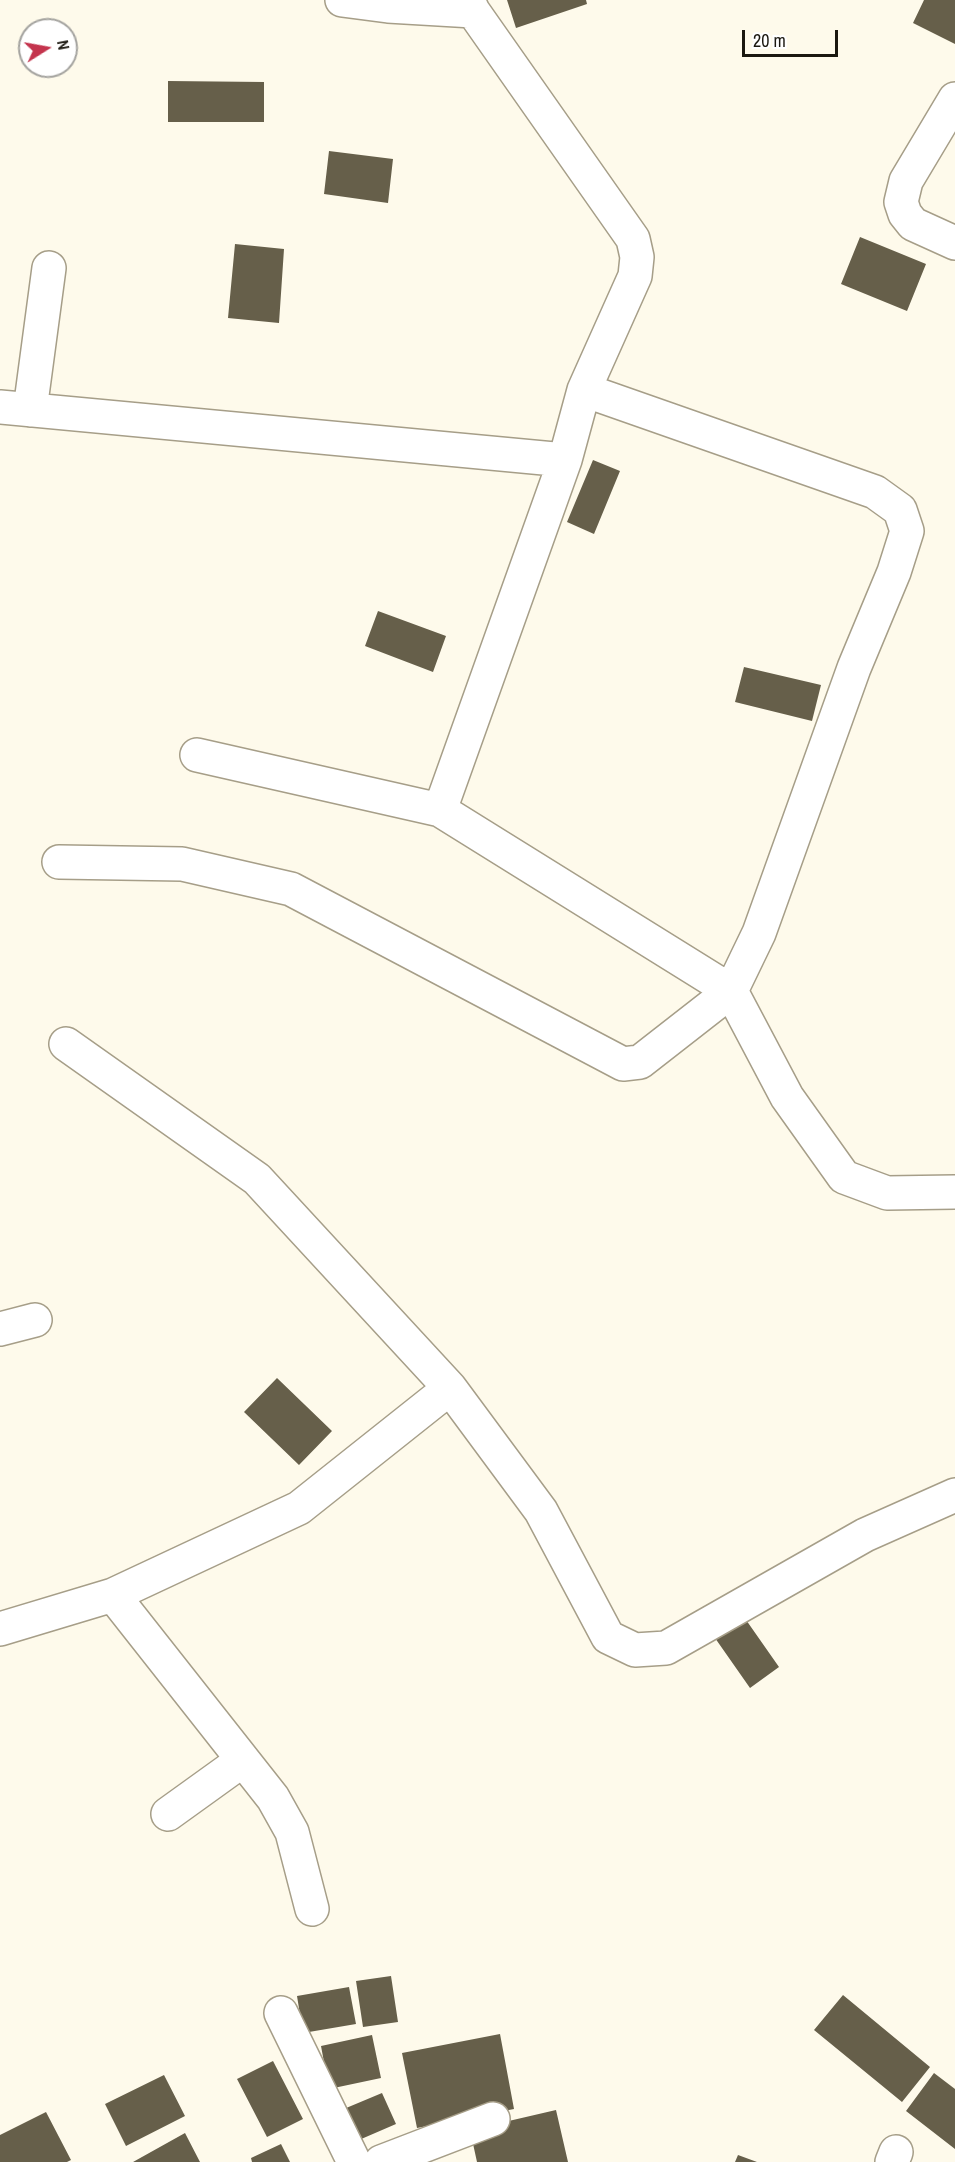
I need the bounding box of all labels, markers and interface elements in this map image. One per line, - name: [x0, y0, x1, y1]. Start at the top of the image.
- north arrow: [18, 18, 78, 78]
- scale bar: [745, 18, 841, 56]
- text: 20 m: [753, 28, 786, 53]
- text: N: [52, 38, 75, 52]

